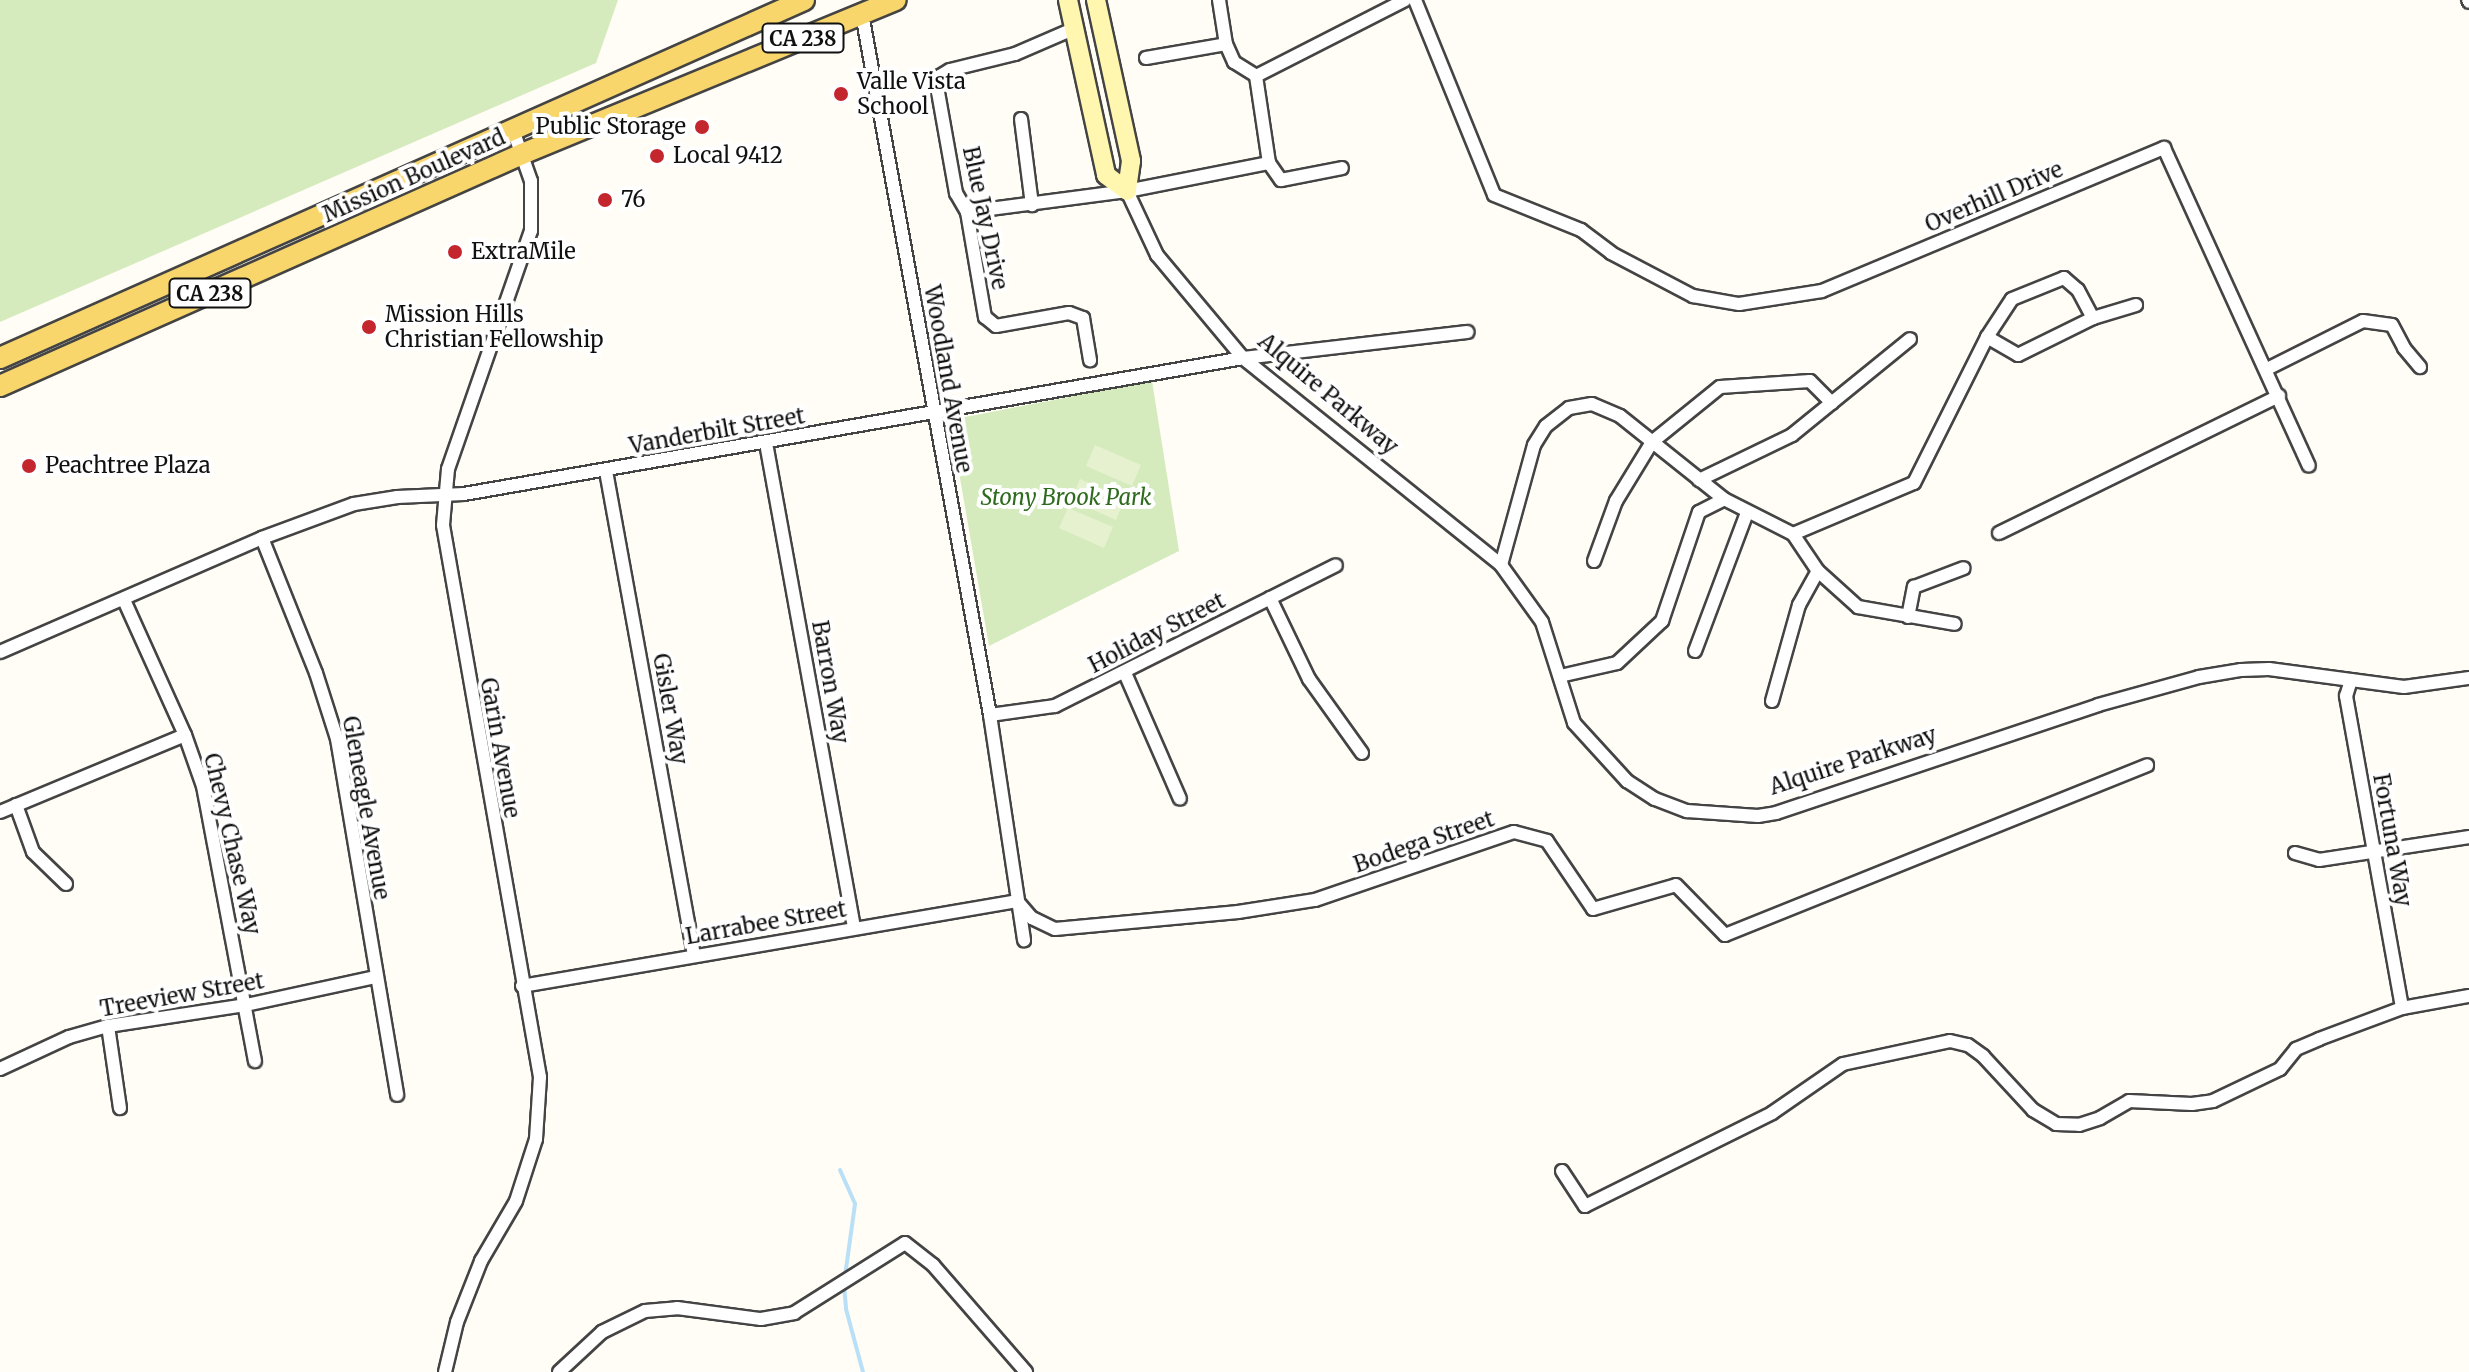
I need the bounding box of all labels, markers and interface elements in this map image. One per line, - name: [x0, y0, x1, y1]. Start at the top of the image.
- road number: CA 238: [761, 22, 845, 54]
- place label: Valle Vista School: [857, 68, 966, 120]
- marker: Valle Vista School: [832, 85, 850, 103]
- place label: Public Storage: [536, 114, 686, 140]
- marker: Public Storage: [693, 118, 711, 136]
- street label: Mission Boulevard: [319, 124, 509, 228]
- place label: Local 9412: [673, 143, 783, 169]
- street label: Blue Jay Drive: [957, 144, 1013, 292]
- marker: Local 9412: [648, 147, 666, 165]
- street label: Overhill Drive: [1921, 156, 2067, 238]
- place label: 76: [621, 187, 646, 213]
- marker: 76: [596, 191, 614, 209]
- place label: ExtraMile: [471, 239, 576, 265]
- marker: ExtraMile: [446, 243, 464, 261]
- road number: CA 238: [168, 277, 252, 309]
- street label: Woodland Avenue: [919, 283, 977, 475]
- place label: Mission Hills Christian Fellowship: [385, 301, 603, 352]
- marker: Mission Hills Christian Fellowship: [360, 318, 378, 336]
- street label: Alquire Parkway: [1253, 328, 1403, 460]
- street label: Vanderbilt Street: [627, 403, 807, 459]
- place label: Peachtree Plaza: [45, 453, 211, 479]
- marker: Peachtree Plaza: [20, 457, 38, 475]
- park label: Stony Brook Park: [980, 485, 1152, 511]
- street label: Holiday Street: [1084, 587, 1230, 679]
- street label: Barron Way: [806, 619, 854, 745]
- street label: Gisler Way: [647, 652, 693, 766]
- street label: Garin Avenue: [475, 676, 525, 820]
- street label: Gleneagle Avenue: [337, 714, 395, 902]
- street label: Alquire Parkway: [1766, 722, 1940, 800]
- street label: Chevy Chase Way: [198, 751, 266, 937]
- street label: Fortuna Way: [2367, 771, 2417, 909]
- street label: Bodega Street: [1350, 806, 1498, 878]
- street label: Larrabee Street: [684, 896, 848, 950]
- street label: Treeview Street: [98, 968, 266, 1022]

